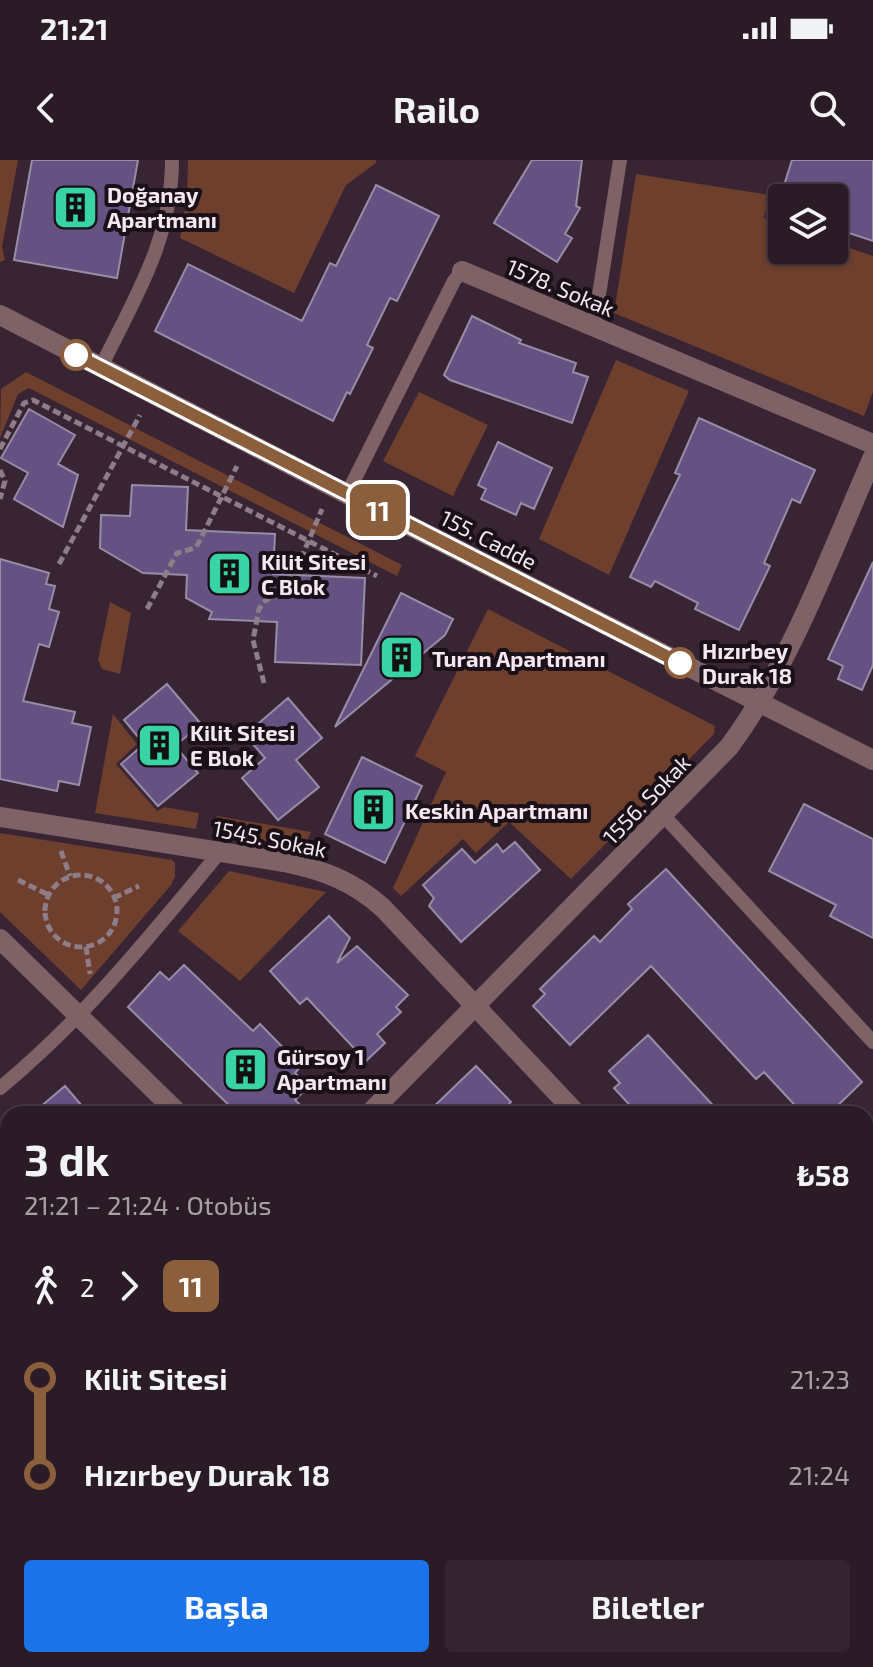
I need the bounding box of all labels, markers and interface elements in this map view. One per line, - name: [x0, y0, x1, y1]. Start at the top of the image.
- text: 21:21: [40, 10, 109, 46]
- icon: back: [24, 86, 68, 130]
- icon: search: [805, 86, 849, 130]
- text: Railo: [393, 87, 480, 130]
- place label: Doğanay Apartmanı: [107, 181, 217, 232]
- building icon: Doğanay Apartmanı: [52, 183, 100, 231]
- map controls: [768, 184, 848, 264]
- button: layers: [768, 184, 848, 264]
- street label: 1578. Sokak: [503, 253, 619, 321]
- unlabelled marker: [61, 340, 91, 370]
- line badge: 11: [342, 484, 414, 536]
- text: 11: [366, 493, 390, 527]
- street label: 155. Cadde: [437, 504, 541, 574]
- place label: Kilit Sitesi C Blok: [261, 548, 366, 599]
- building icon: Kilit Sitesi C Blok: [206, 550, 254, 598]
- building icon: Turan Apartmanı: [377, 634, 425, 682]
- place label: Hızırbey Durak 18: [702, 637, 792, 688]
- place label: Turan Apartmanı: [432, 645, 606, 671]
- marker: Hızırbey Durak 18: [665, 648, 695, 678]
- place label: Kilit Sitesi E Blok: [190, 719, 295, 770]
- building icon: Kilit Sitesi E Blok: [135, 721, 183, 769]
- street label: 1556. Sokak: [597, 749, 695, 849]
- building icon: Keskin Apartmanı: [350, 786, 398, 834]
- place label: Keskin Apartmanı: [405, 797, 588, 823]
- street label: 1545. Sokak: [211, 814, 329, 862]
- place label: Gürsoy 1 Apartmanı: [277, 1043, 387, 1094]
- building icon: Gürsoy 1 Apartmanı: [222, 1045, 270, 1093]
- text: 3 dk: [24, 1132, 109, 1185]
- text: ₺58: [797, 1156, 850, 1192]
- text: 21:21 – 21:24 · Otobüs: [24, 1189, 271, 1220]
- icon: walk: [24, 1264, 68, 1308]
- icon: forward: [107, 1264, 151, 1308]
- text: 11: [179, 1269, 203, 1303]
- text: 2: [80, 1271, 95, 1302]
- text: Kilit Sitesi: [84, 1360, 228, 1396]
- text: 21:23: [790, 1363, 850, 1394]
- text: Hızırbey Durak 18: [84, 1456, 330, 1492]
- text: 21:24: [788, 1459, 850, 1490]
- button: Başla: [24, 1560, 429, 1652]
- button: Biletler: [445, 1560, 850, 1652]

